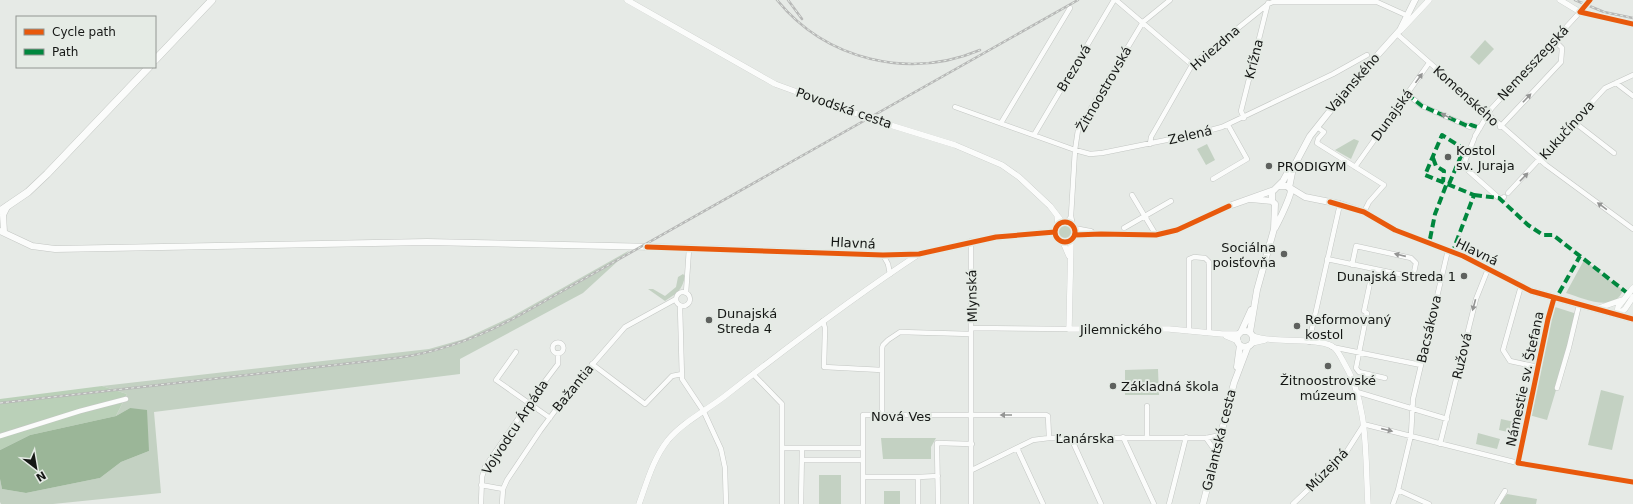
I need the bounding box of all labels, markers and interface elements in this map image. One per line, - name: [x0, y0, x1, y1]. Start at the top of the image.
- legend: [16, 16, 156, 68]
- street label: Nemesszegská: [1494, 22, 1572, 104]
- street label: Hviezdna: [1187, 23, 1243, 73]
- text: Cycle path: [52, 25, 116, 39]
- street label: Krížna: [1242, 38, 1266, 80]
- street label: Brezová: [1054, 42, 1094, 94]
- street label: Žitnoostrovská: [1073, 44, 1135, 134]
- text: Path: [52, 45, 78, 59]
- street label: Vajanského: [1323, 50, 1383, 116]
- street label: Komenského: [1430, 63, 1502, 129]
- one-way arrow: [1415, 73, 1423, 83]
- street label: Povodská cesta: [794, 85, 894, 131]
- street label: Dunajská: [1368, 86, 1416, 144]
- one-way arrow: [1522, 93, 1532, 103]
- street label: Kukučínova: [1537, 97, 1597, 163]
- one-way arrow: [1440, 113, 1451, 119]
- street label: Zelená: [1167, 123, 1213, 147]
- place label: Kostol sv. Juraja: [1456, 143, 1515, 173]
- marker: Kostol sv. Juraja: [1443, 152, 1453, 162]
- place label: PRODIGYM: [1277, 159, 1347, 174]
- marker: PRODIGYM: [1264, 161, 1274, 171]
- one-way arrow: [1519, 172, 1528, 182]
- one-way arrow: [1596, 202, 1607, 210]
- street label: Hlavná: [830, 234, 876, 252]
- street label: Hlavná: [1453, 235, 1501, 269]
- place label: Sociálna poisťovňa: [1212, 240, 1276, 270]
- marker: Sociálna poisťovňa: [1279, 249, 1289, 259]
- one-way arrow: [1393, 252, 1406, 258]
- street label: Mlynská: [964, 269, 980, 323]
- place label: Dunajská Streda 1: [1337, 269, 1456, 284]
- marker: Dunajská Streda 1: [1459, 271, 1469, 281]
- street label: Bacsákova: [1414, 293, 1444, 365]
- one-way arrow: [1471, 300, 1477, 312]
- place label: Dunajská Streda 4: [717, 306, 777, 336]
- street label: Námestie sv. Štefana: [1503, 310, 1547, 448]
- place label: Reformovaný kostol: [1305, 312, 1392, 342]
- marker: Dunajská Streda 4: [704, 315, 714, 325]
- marker: Reformovaný kostol: [1292, 321, 1302, 331]
- street label: Jilemnického: [1079, 322, 1162, 337]
- street label: Ružová: [1449, 331, 1475, 381]
- street label: Bažantia: [549, 361, 597, 415]
- marker: Žitnoostrovské múzeum: [1323, 361, 1333, 371]
- place label: Žitnoostrovské múzeum: [1280, 373, 1376, 403]
- street label: Vojvodcu Árpáda: [479, 377, 551, 477]
- place label: Základná škola: [1121, 379, 1219, 394]
- marker: Základná škola: [1108, 381, 1118, 391]
- street label: Galantská cesta: [1199, 388, 1239, 492]
- street label: Nová Ves: [871, 409, 931, 424]
- one-way arrow: [1000, 412, 1012, 419]
- one-way arrow: [1381, 428, 1393, 434]
- street label: Ľanárska: [1056, 431, 1114, 446]
- street label: Múzejná: [1303, 445, 1351, 495]
- north arrow: [16, 448, 56, 488]
- text: N: [34, 468, 48, 484]

